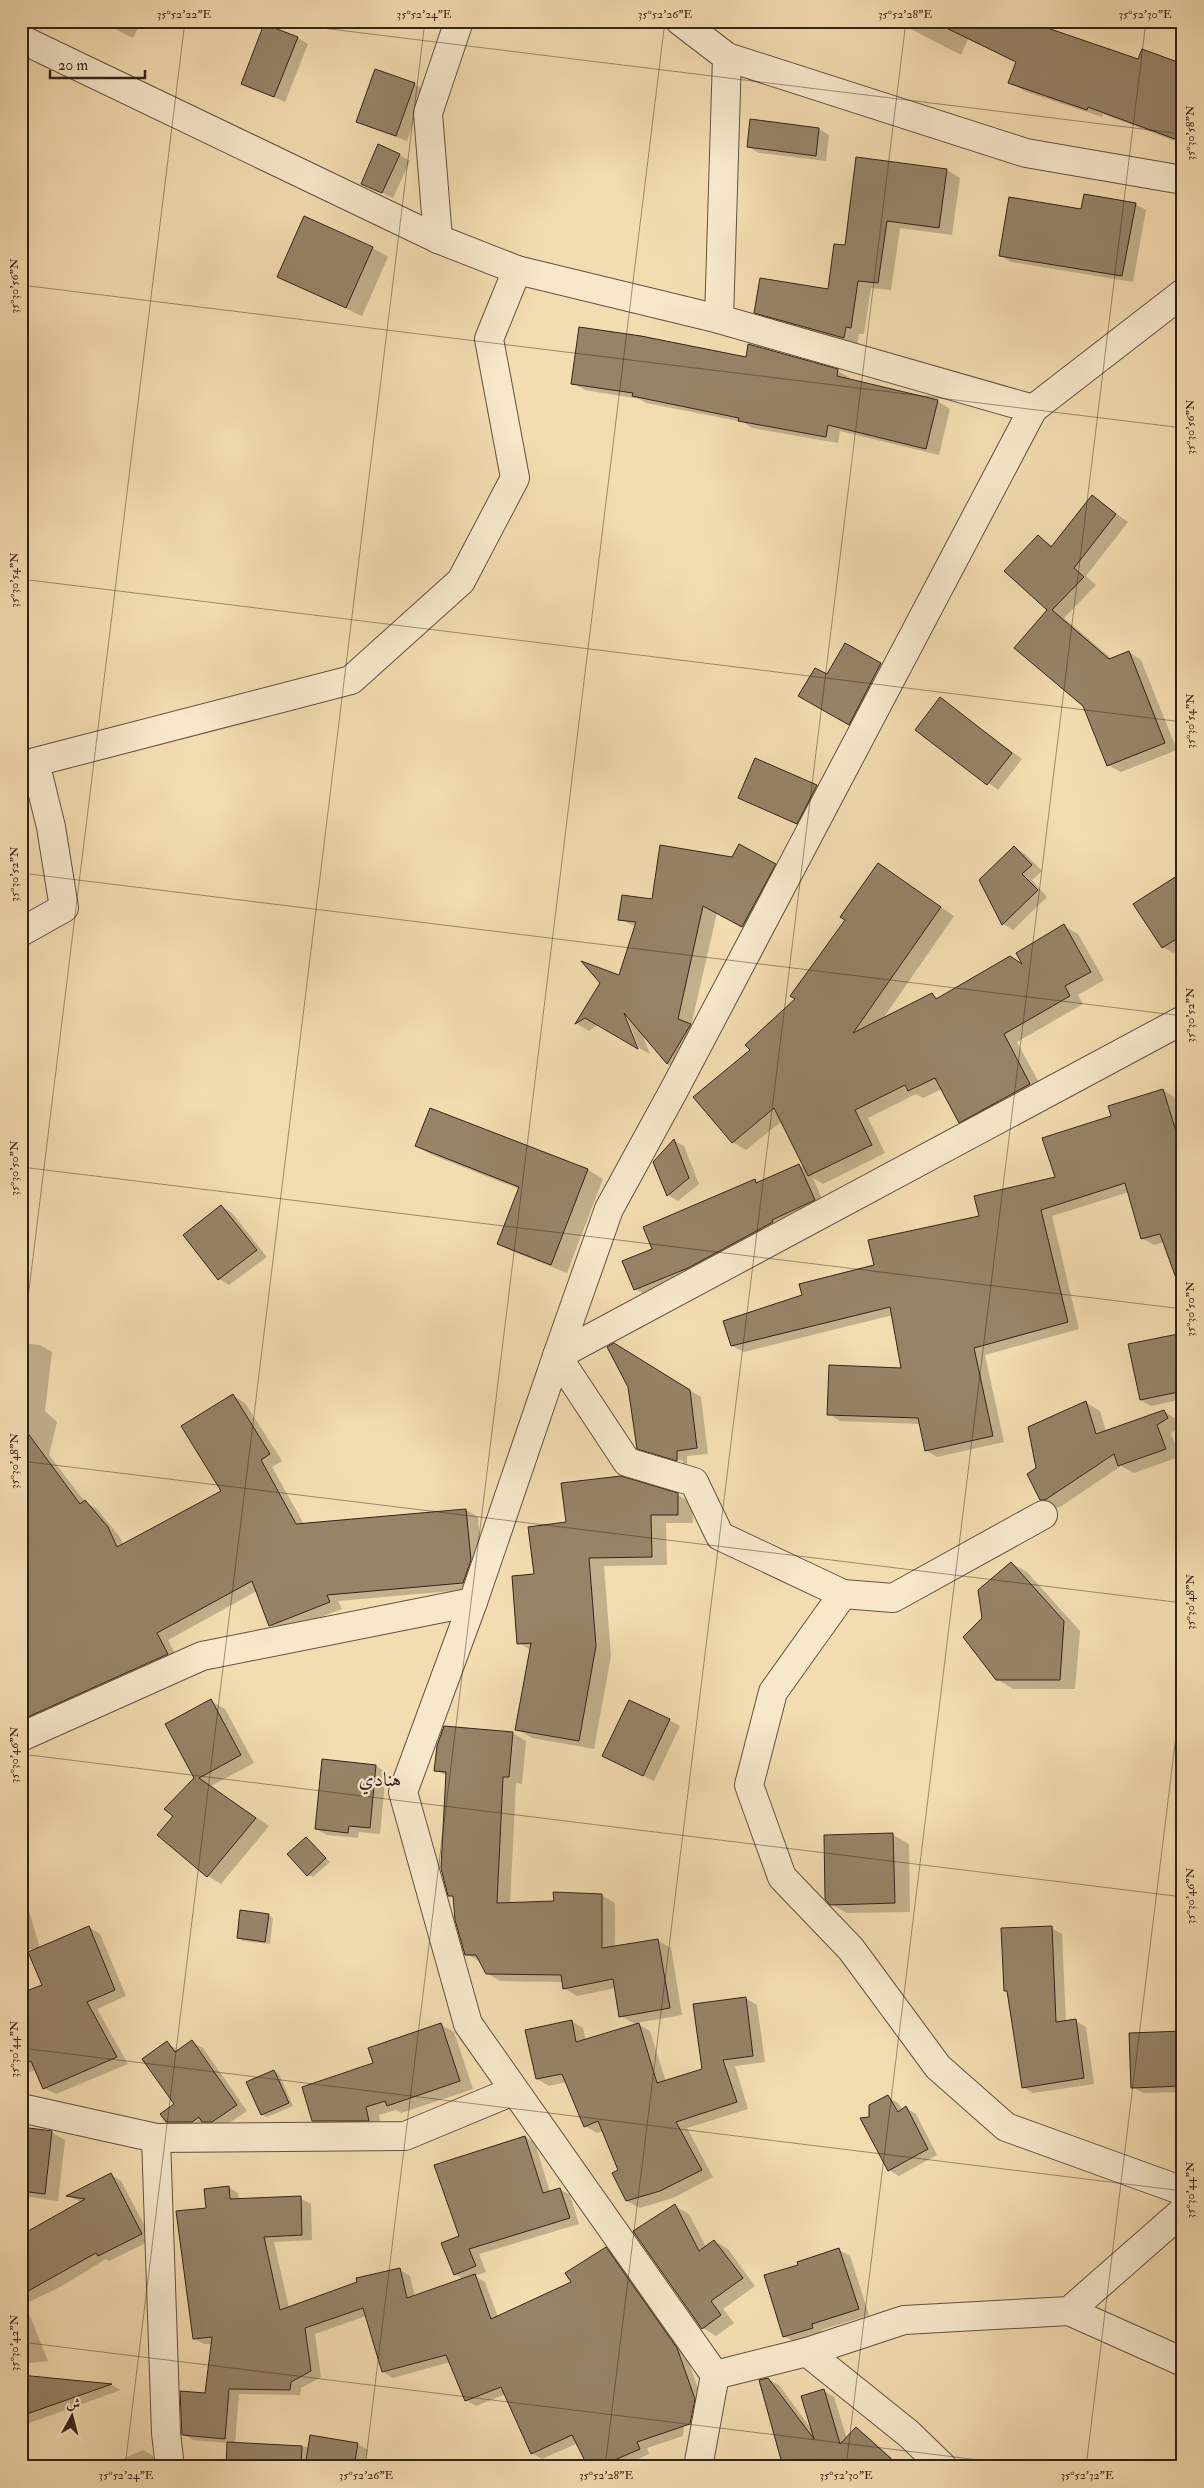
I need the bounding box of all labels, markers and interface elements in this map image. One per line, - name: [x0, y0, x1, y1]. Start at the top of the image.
- text: 35°52'22"E: [157, 7, 212, 22]
- text: 35°52'24"E: [397, 7, 452, 22]
- text: 35°52'26"E: [638, 7, 693, 22]
- text: 35°52'28"E: [878, 7, 932, 22]
- text: 35°52'30"E: [1118, 7, 1172, 22]
- scale bar: [50, 48, 145, 80]
- text: 20 m: [58, 56, 88, 75]
- text: 35°30'58"N: [1183, 105, 1198, 160]
- text: 35°30'56"N: [7, 258, 22, 314]
- text: 35°30'56"N: [1183, 399, 1198, 455]
- text: 35°30'54"N: [7, 552, 22, 608]
- text: 35°30'54"N: [1183, 693, 1198, 749]
- text: 35°30'52"N: [7, 846, 22, 902]
- text: 35°30'52"N: [1183, 987, 1198, 1043]
- text: 35°30'50"N: [7, 1140, 22, 1196]
- text: 35°30'50"N: [1183, 1281, 1198, 1337]
- text: 35°30'48"N: [7, 1433, 22, 1489]
- text: 35°30'48"N: [1183, 1574, 1198, 1630]
- text: 35°30'46"N: [7, 1727, 22, 1783]
- district label: هنادي: [359, 1767, 401, 1795]
- text: 35°30'46"N: [1183, 1868, 1198, 1924]
- text: 35°30'44"N: [7, 2020, 22, 2077]
- text: 35°30'44"N: [1183, 2161, 1198, 2218]
- text: 35°30'42"N: [7, 2315, 22, 2371]
- north arrow: [48, 2390, 98, 2440]
- text: ش: [66, 2394, 82, 2413]
- text: 35°52'24"E: [99, 2468, 154, 2483]
- text: 35°52'26"E: [339, 2468, 394, 2483]
- text: 35°52'28"E: [579, 2468, 633, 2483]
- text: 35°52'30"E: [819, 2468, 873, 2483]
- text: 35°52'32"E: [1060, 2468, 1114, 2483]

